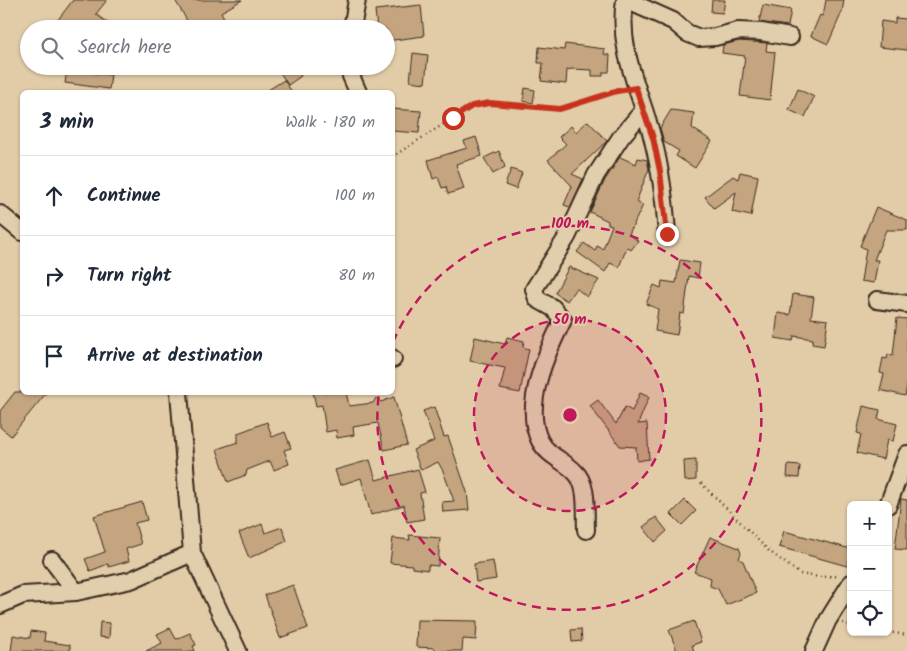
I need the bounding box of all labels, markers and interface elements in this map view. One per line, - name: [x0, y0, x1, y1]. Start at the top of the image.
- search box: [20, 20, 395, 75]
- text: Search here: [78, 33, 172, 63]
- icon: search: [38, 34, 66, 62]
- text: 3 min: [40, 106, 94, 139]
- route start: [442, 107, 465, 130]
- text: Walk · 180 m: [285, 110, 375, 135]
- text: Continue: [87, 181, 160, 211]
- icon: ahead: [40, 182, 68, 210]
- text: 100 m: [335, 183, 375, 208]
- text: 100 m: [551, 212, 589, 236]
- route end: [656, 223, 679, 246]
- text: Turn right: [87, 261, 172, 291]
- icon: right: [40, 262, 68, 290]
- text: 80 m: [338, 263, 375, 288]
- text: 50 m: [552, 308, 587, 332]
- text: Arrive at destination: [87, 341, 263, 371]
- icon: arrive: [40, 342, 68, 370]
- centre of rings: [561, 406, 579, 424]
- map controls: [847, 501, 892, 636]
- button: +: [847, 501, 892, 546]
- button: −: [847, 546, 892, 591]
- button: locate: [847, 591, 892, 636]

